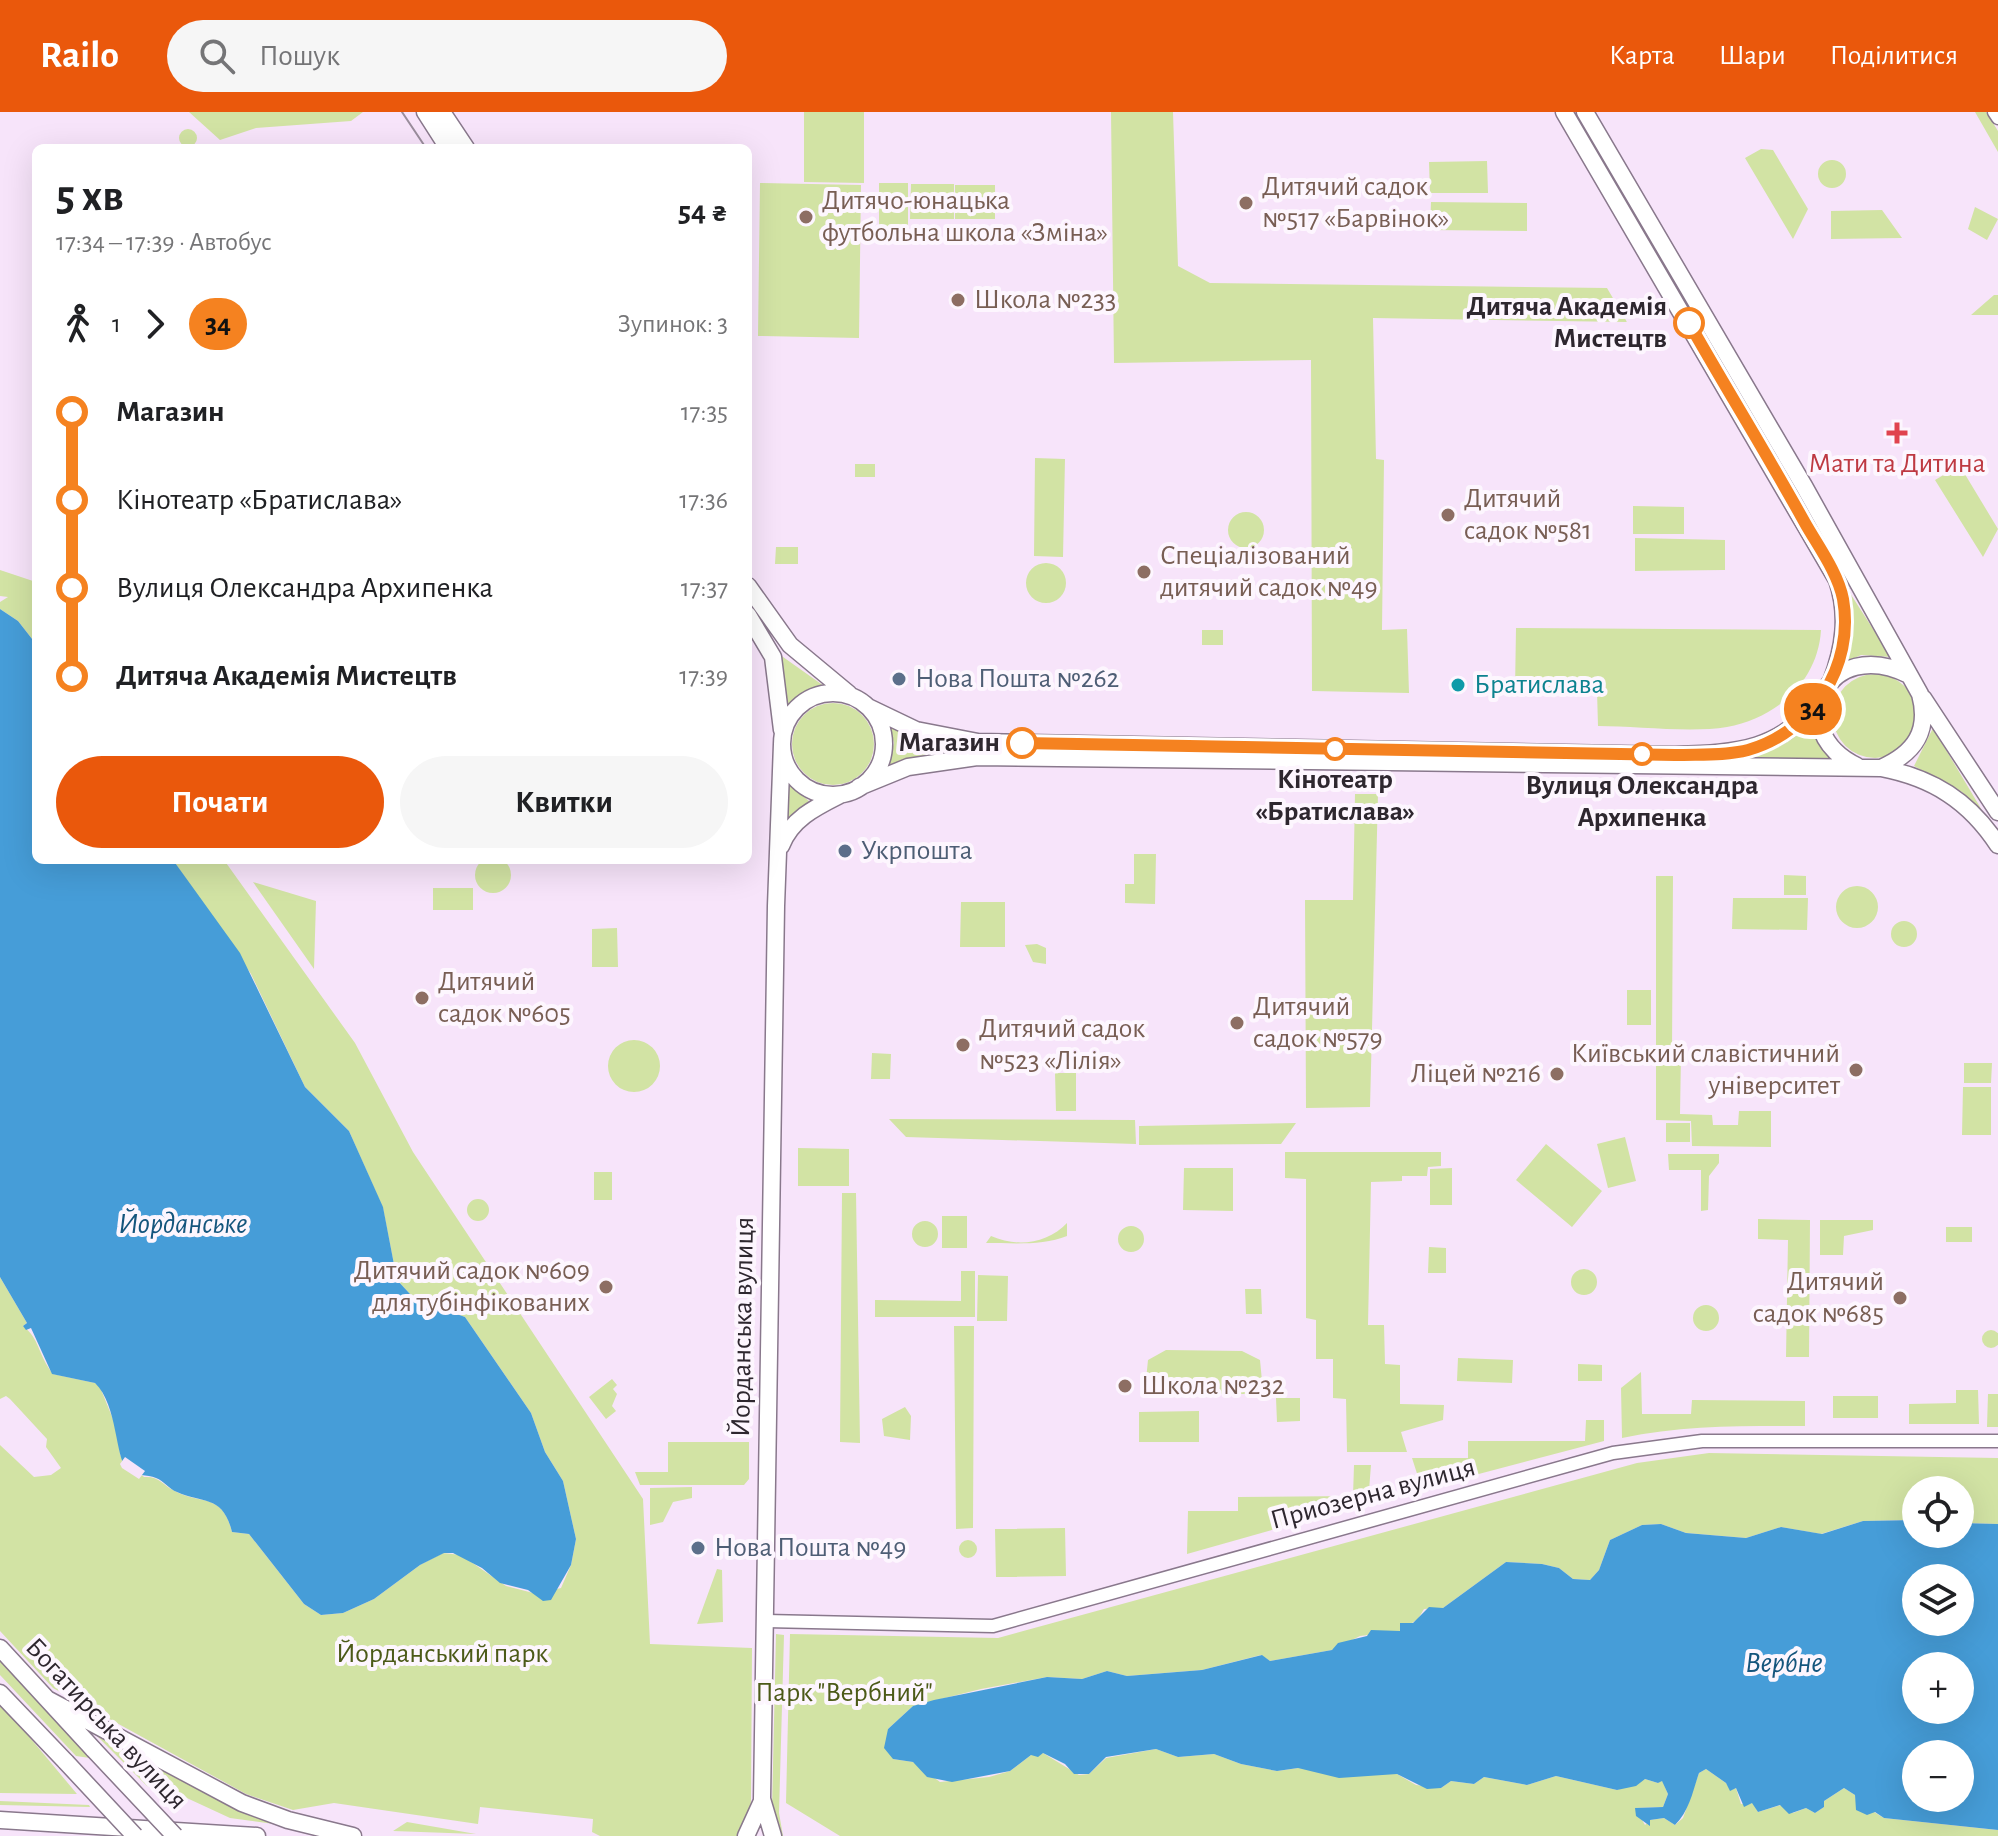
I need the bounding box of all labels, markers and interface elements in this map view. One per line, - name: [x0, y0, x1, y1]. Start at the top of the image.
- search box: [167, 20, 727, 92]
- icon: search: [195, 34, 239, 78]
- text: Railo: [40, 37, 119, 75]
- text: Пошук: [259, 41, 340, 71]
- text: Карта: [1609, 42, 1675, 70]
- text: Шари: [1719, 42, 1786, 70]
- text: Поділитися: [1830, 42, 1958, 70]
- place label: Дитячий садок №517 «Барвінок»: [1262, 173, 1449, 233]
- text: 5 хв: [56, 175, 124, 219]
- place label: Дитячо-юнацька футбольна школа «Зміна»: [822, 187, 1108, 247]
- marker: Дитячий садок №517 «Барвінок»: [1237, 194, 1255, 212]
- text: 54 ₴: [678, 197, 728, 227]
- marker: Дитячо-юнацька футбольна школа «Зміна»: [797, 208, 815, 226]
- text: 17:34 – 17:39 · Автобус: [56, 229, 272, 255]
- place label: Школа №233: [974, 286, 1116, 314]
- marker: Школа №233: [949, 291, 967, 309]
- place label: Дитяча Академія Мистецтв: [1467, 293, 1667, 353]
- icon: walk: [56, 302, 100, 346]
- icon: forward: [133, 302, 177, 346]
- marker: Дитяча Академія Мистецтв: [1674, 308, 1704, 338]
- text: 34: [205, 310, 231, 338]
- text: 1: [112, 311, 121, 337]
- text: Зупинок: 3: [618, 311, 728, 337]
- text: Магазин: [116, 397, 225, 427]
- text: 17:35: [681, 399, 728, 425]
- marker: Мати та Дитина: [1886, 422, 1908, 444]
- place label: Мати та Дитина: [1809, 450, 1986, 478]
- text: Кінотеатр «Братислава»: [116, 485, 402, 515]
- place label: Дитячий садок №581: [1464, 485, 1592, 545]
- text: 17:36: [679, 487, 728, 513]
- marker: Дитячий садок №581: [1439, 506, 1457, 524]
- place label: Спеціалізований дитячий садок №49: [1160, 542, 1378, 602]
- marker: Спеціалізований дитячий садок №49: [1135, 563, 1153, 581]
- text: Вулиця Олександра Архипенка: [116, 573, 493, 603]
- text: 17:37: [681, 575, 728, 601]
- text: Дитяча Академія Мистецтв: [116, 661, 457, 691]
- text: 17:39: [679, 663, 728, 689]
- place label: Нова Пошта №262: [915, 665, 1119, 693]
- marker: Нова Пошта №262: [890, 670, 908, 688]
- place label: Братислава: [1474, 671, 1604, 699]
- marker: Братислава: [1449, 676, 1467, 694]
- line badge: 34: [1777, 683, 1849, 735]
- text: 34: [1800, 695, 1826, 723]
- marker: Магазин: [1007, 728, 1037, 758]
- place label: Магазин: [899, 729, 1000, 757]
- marker: Кінотеатр «Братислава»: [1324, 738, 1346, 760]
- marker: Вулиця Олександра Архипенка: [1631, 743, 1653, 765]
- button: Почати: [56, 756, 384, 848]
- button: Квитки: [400, 756, 728, 848]
- place label: Кінотеатр «Братислава»: [1255, 766, 1415, 826]
- place label: Вулиця Олександра Архипенка: [1525, 772, 1759, 832]
- place label: Укрпошта: [861, 837, 973, 865]
- marker: Укрпошта: [836, 842, 854, 860]
- place label: Дитячий садок №605: [438, 968, 571, 1028]
- marker: Дитячий садок №605: [413, 989, 431, 1007]
- place label: Дитячий садок №579: [1253, 993, 1383, 1053]
- marker: Дитячий садок №579: [1228, 1014, 1246, 1032]
- place label: Дитячий садок №523 «Лілія»: [979, 1015, 1145, 1075]
- marker: Дитячий садок №523 «Лілія»: [954, 1036, 972, 1054]
- place label: Київський славістичний університет: [1571, 1040, 1841, 1100]
- place label: Ліцей №216: [1411, 1060, 1541, 1088]
- marker: Київський славістичний університет: [1847, 1061, 1865, 1079]
- marker: Ліцей №216: [1548, 1065, 1566, 1083]
- water label: Йорданське: [119, 1208, 247, 1239]
- street label: Йорданська вулиця: [726, 1217, 759, 1437]
- place label: Дитячий садок №609 для тубінфікованих: [354, 1257, 590, 1317]
- place label: Дитячий садок №685: [1753, 1268, 1884, 1328]
- marker: Дитячий садок №609 для тубінфікованих: [597, 1278, 615, 1296]
- marker: Дитячий садок №685: [1891, 1289, 1909, 1307]
- place label: Школа №232: [1141, 1372, 1284, 1400]
- marker: Школа №232: [1116, 1377, 1134, 1395]
- street label: Приозерна вулиця: [1268, 1453, 1478, 1535]
- map controls: [1902, 1476, 1974, 1812]
- button: locate: [1902, 1476, 1974, 1548]
- place label: Нова Пошта №49: [714, 1534, 906, 1562]
- marker: Нова Пошта №49: [689, 1539, 707, 1557]
- button: layers: [1902, 1564, 1974, 1636]
- street label: Богатирська вулиця: [20, 1633, 192, 1815]
- park label: Йорданський парк: [336, 1639, 548, 1668]
- water label: Вербне: [1745, 1648, 1823, 1678]
- button: +: [1902, 1652, 1974, 1724]
- park label: Парк "Вербний": [755, 1679, 933, 1707]
- button: −: [1902, 1740, 1974, 1812]

